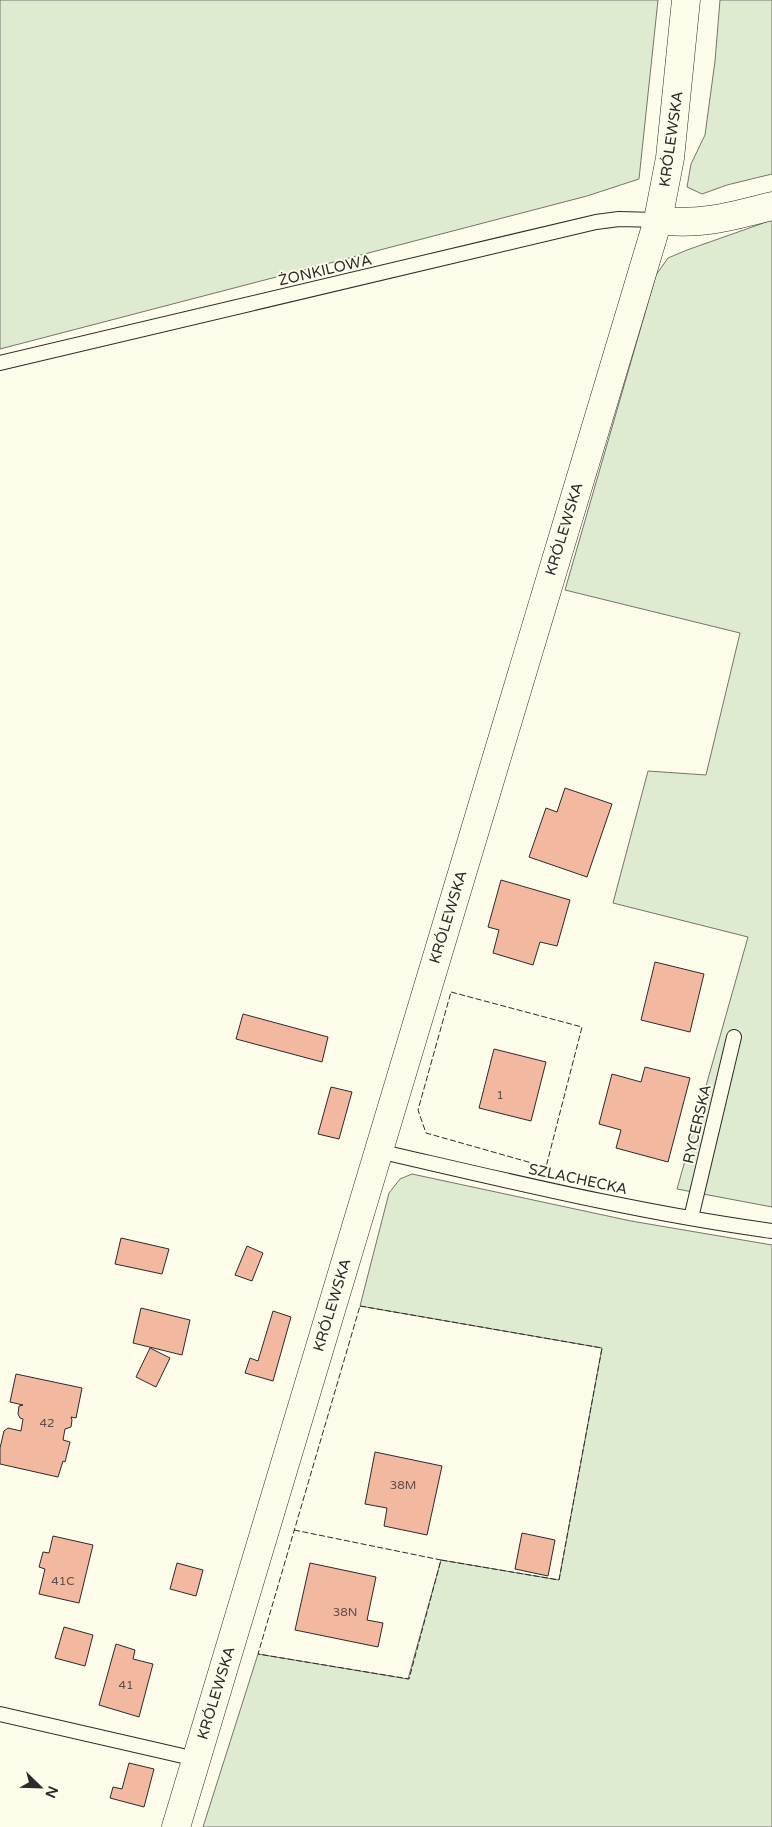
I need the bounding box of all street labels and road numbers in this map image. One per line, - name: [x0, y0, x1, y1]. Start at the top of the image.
- street label: KRÓLEWSKA: [655, 90, 687, 188]
- street label: ŻONKILOWA: [277, 251, 373, 289]
- street label: KRÓLEWSKA: [541, 480, 587, 578]
- street label: KRÓLEWSKA: [425, 868, 471, 966]
- street label: RYCERSKA: [679, 1083, 715, 1165]
- street label: SZLACHECKA: [527, 1160, 629, 1198]
- street label: KRÓLEWSKA: [309, 1256, 355, 1354]
- street label: KRÓLEWSKA: [193, 1644, 239, 1742]

